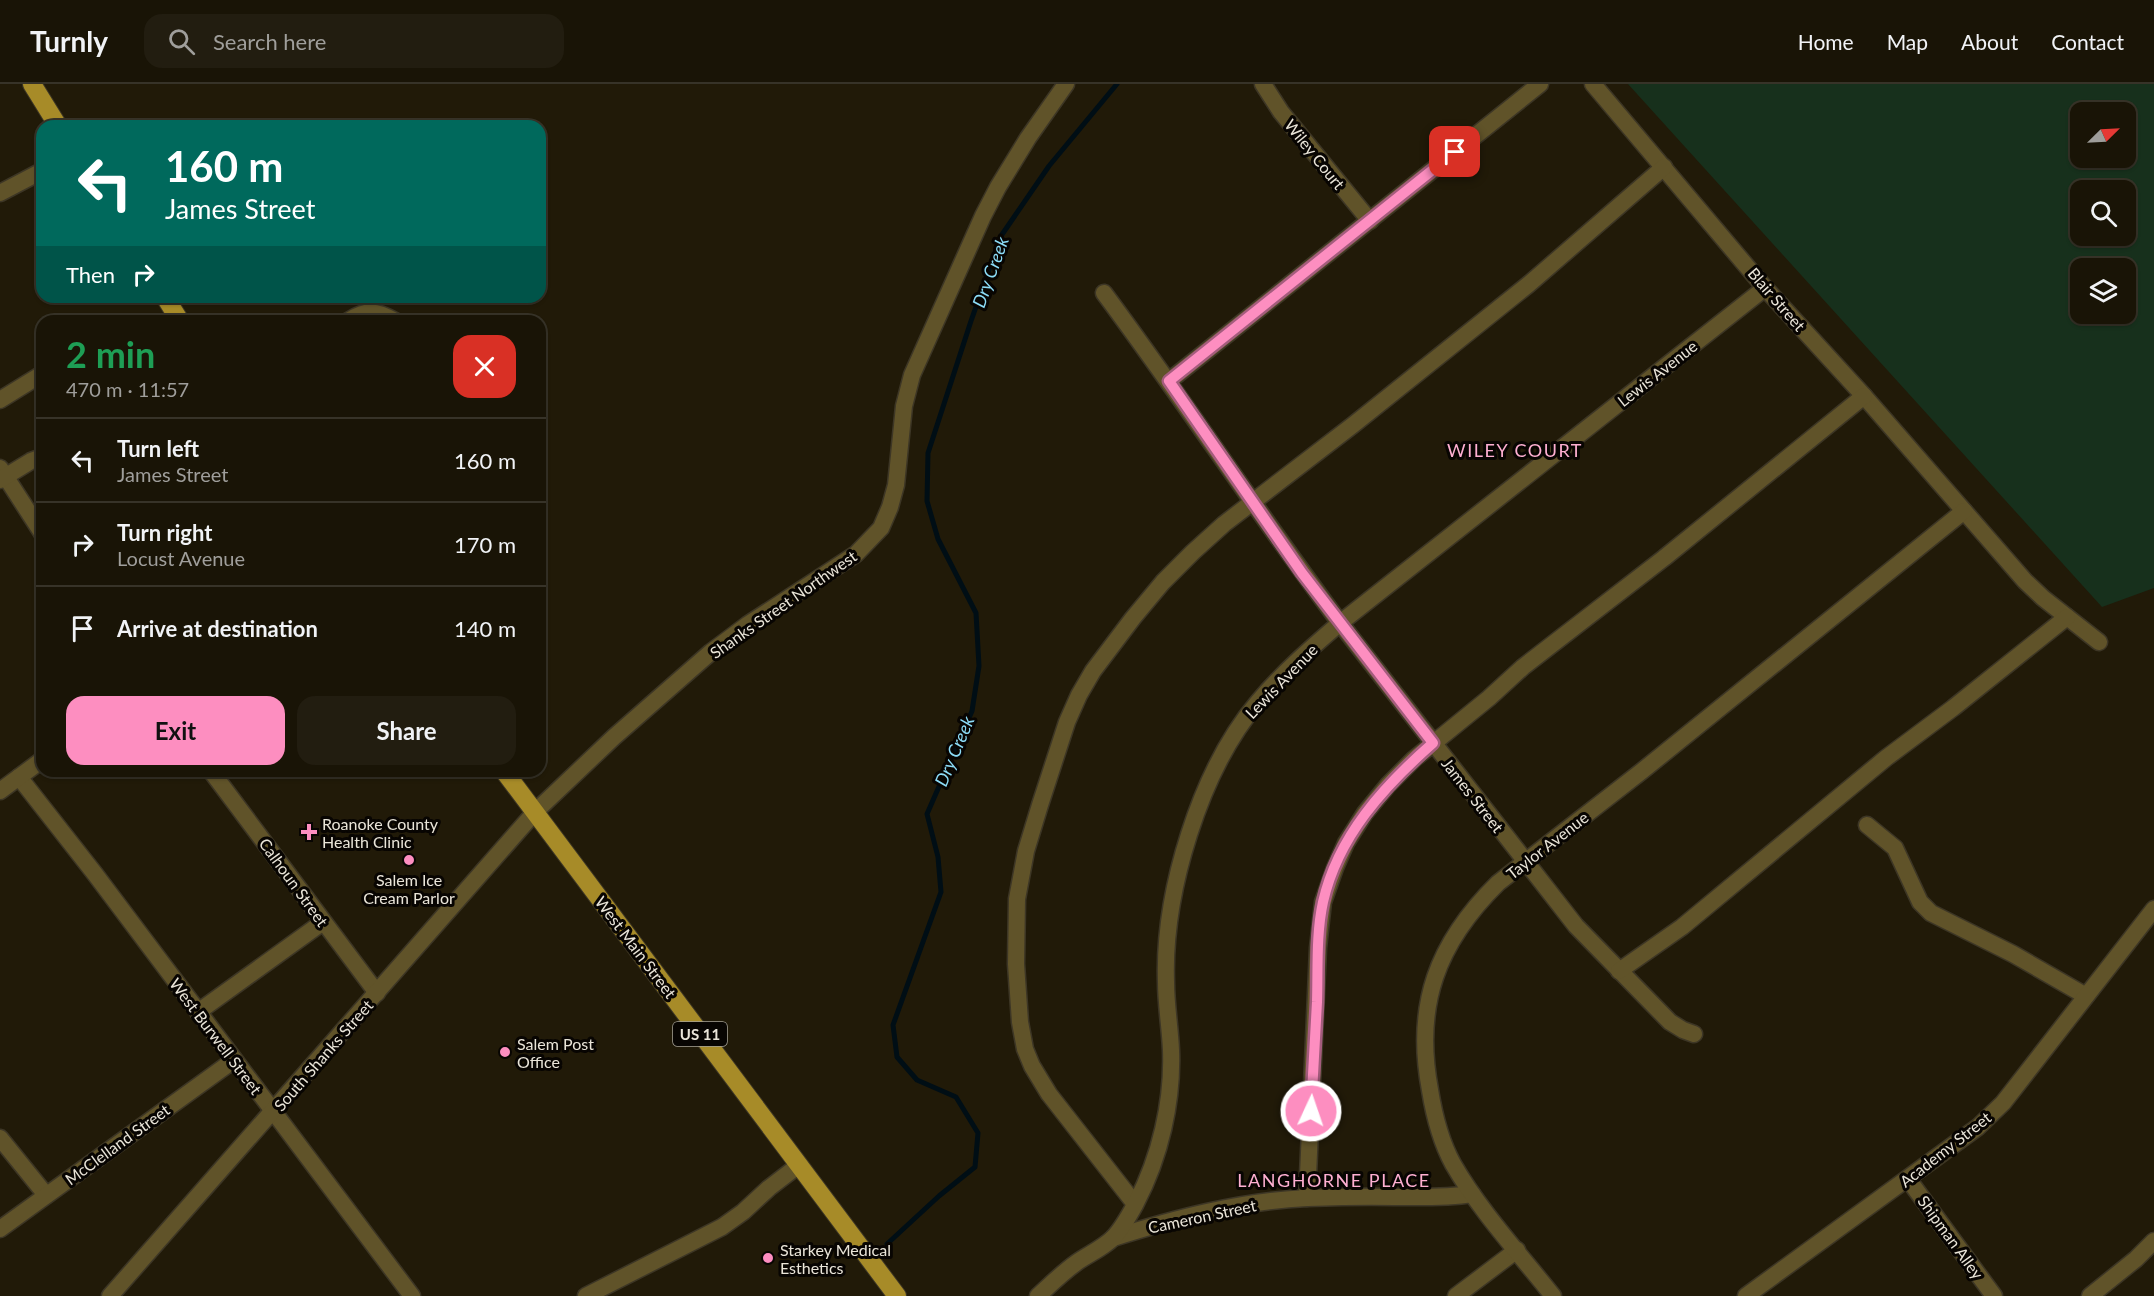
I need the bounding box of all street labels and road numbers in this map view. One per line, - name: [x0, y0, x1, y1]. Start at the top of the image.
- street label: Wiley Court: [1281, 115, 1349, 193]
- street label: Blair Street: [1744, 264, 1810, 335]
- street label: Lewis Avenue: [1613, 336, 1701, 410]
- street label: Shanks Street Northwest: [706, 546, 860, 662]
- street label: Lewis Avenue: [1241, 640, 1321, 722]
- street label: James Street: [1438, 754, 1508, 836]
- street label: Taylor Avenue: [1502, 807, 1592, 883]
- street label: Calhoun Street: [256, 834, 333, 930]
- street label: West Main Street: [592, 892, 681, 1002]
- street label: West Burwell Street: [166, 974, 266, 1098]
- street label: South Shanks Street: [270, 995, 377, 1114]
- road number: US 11: [673, 1022, 727, 1046]
- street label: McClelland Street: [61, 1100, 173, 1188]
- street label: Academy Street: [1896, 1107, 1995, 1191]
- street label: Shipman Alley: [1914, 1191, 1988, 1283]
- street label: Cameron Street: [1146, 1195, 1258, 1237]

